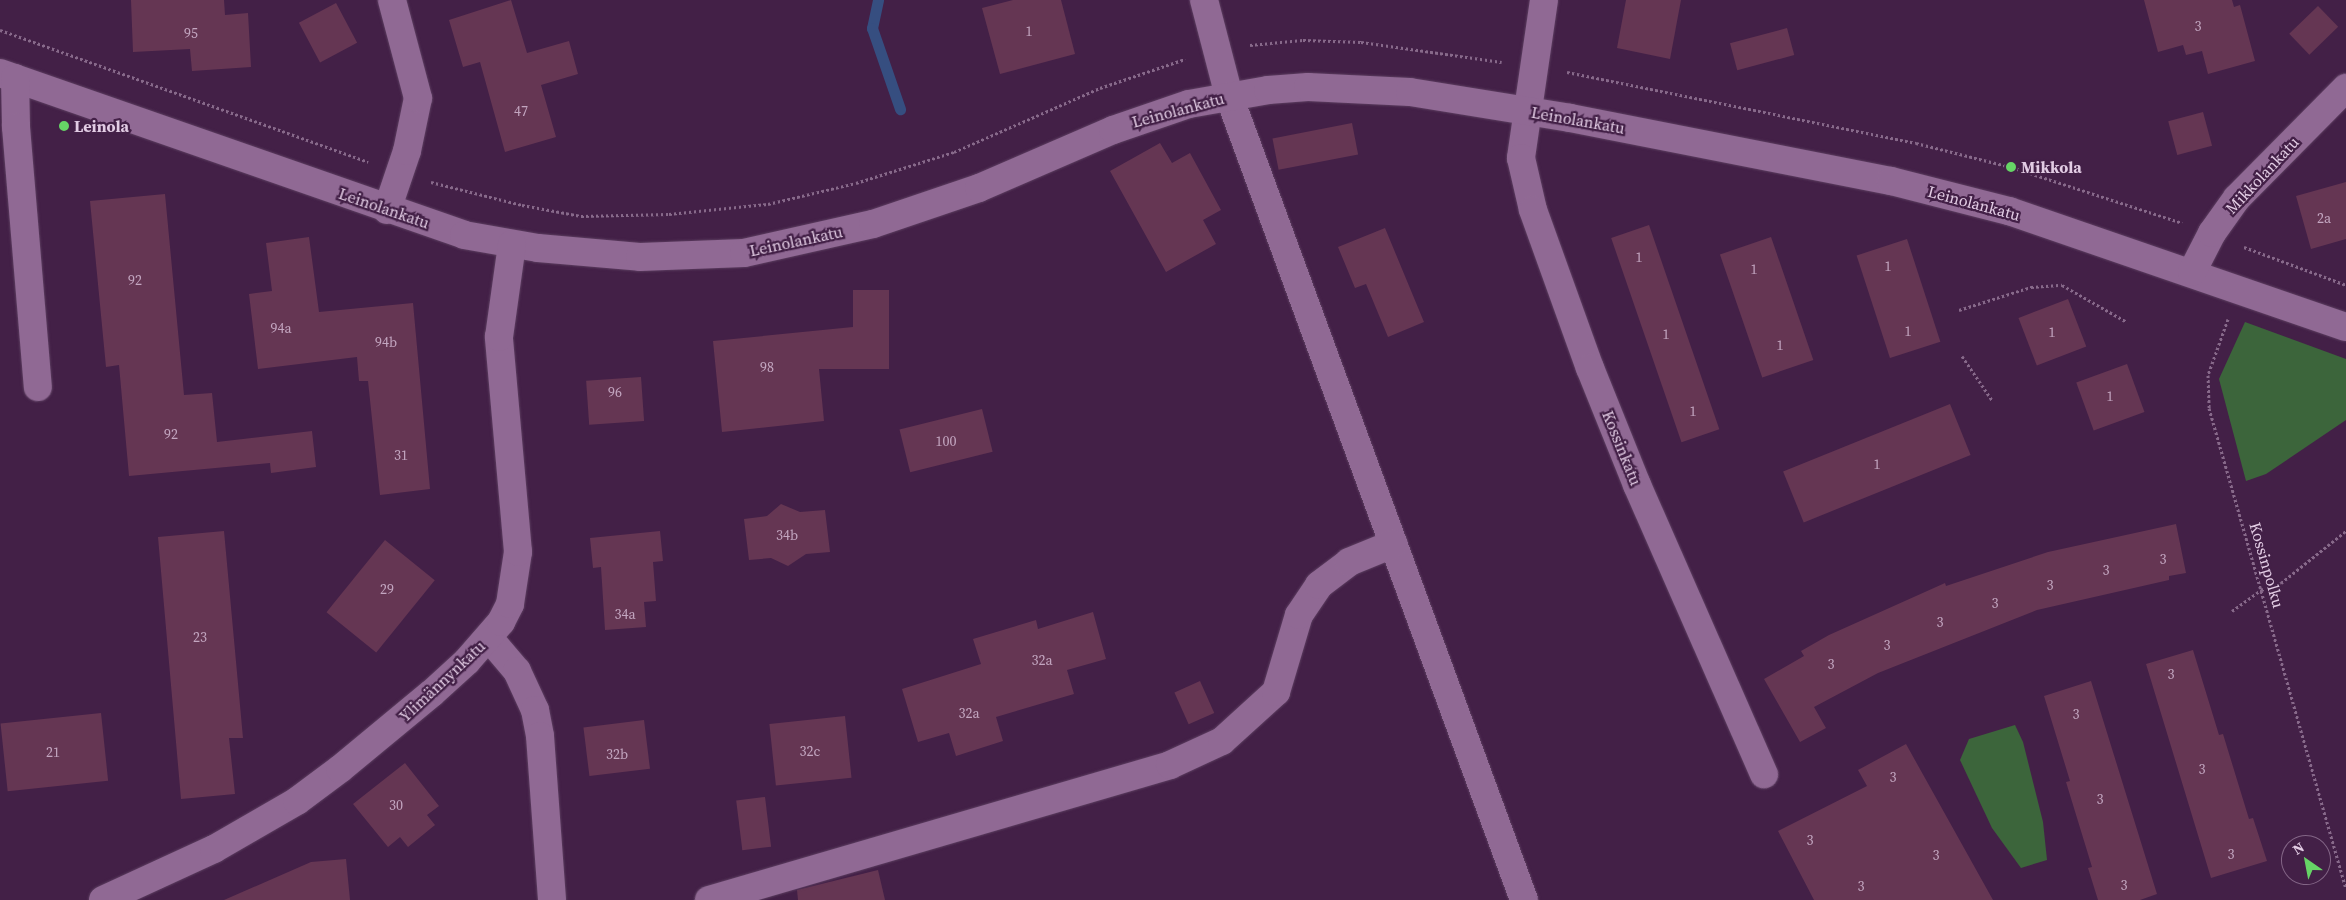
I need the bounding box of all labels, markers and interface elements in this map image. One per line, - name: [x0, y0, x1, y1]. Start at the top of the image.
- house number: 3: [2195, 18, 2201, 34]
- house number: 1: [1026, 23, 1032, 39]
- house number: 95: [184, 25, 198, 41]
- street label: Leinolankatu: [1130, 88, 1226, 132]
- street label: Leinolankatu: [1530, 102, 1626, 138]
- house number: 47: [514, 103, 528, 119]
- place label: Leinola: [74, 116, 129, 136]
- marker: Leinola: [58, 120, 70, 132]
- street label: Mikkolankatu: [2221, 132, 2303, 218]
- place label: Mikkola: [2021, 157, 2082, 177]
- marker: Mikkola: [2005, 161, 2017, 173]
- street label: Leinolankatu: [1926, 181, 2022, 225]
- street label: Leinolankatu: [336, 184, 432, 232]
- house number: 2a: [2317, 210, 2331, 226]
- street label: Leinolankatu: [748, 222, 844, 260]
- house number: 1: [1636, 249, 1642, 265]
- house number: 1: [1885, 258, 1891, 274]
- house number: 1: [1751, 261, 1757, 277]
- house number: 92: [128, 272, 142, 288]
- house number: 94a: [270, 320, 292, 336]
- house number: 1: [1905, 323, 1911, 339]
- house number: 1: [2049, 324, 2055, 340]
- house number: 1: [1663, 326, 1669, 342]
- house number: 94b: [375, 334, 397, 350]
- house number: 1: [1777, 337, 1783, 353]
- house number: 98: [760, 359, 774, 375]
- house number: 96: [608, 384, 622, 400]
- house number: 1: [2107, 388, 2113, 404]
- house number: 1: [1690, 403, 1696, 419]
- street label: Kossinkatu: [1598, 408, 1646, 488]
- house number: 92: [164, 426, 178, 442]
- house number: 100: [936, 433, 956, 449]
- house number: 31: [394, 447, 408, 463]
- house number: 1: [1874, 456, 1880, 472]
- street label: Kossinpolku: [2246, 520, 2288, 610]
- house number: 34b: [776, 527, 798, 543]
- house number: 3: [2160, 551, 2166, 567]
- house number: 3: [2103, 562, 2109, 578]
- house number: 3: [2047, 577, 2053, 593]
- house number: 29: [380, 581, 394, 597]
- house number: 3: [1992, 595, 1998, 611]
- house number: 34a: [614, 606, 636, 622]
- house number: 3: [1937, 614, 1943, 630]
- house number: 23: [193, 629, 207, 645]
- street label: Ylimännynkatu: [395, 636, 489, 726]
- house number: 3: [1884, 637, 1890, 653]
- house number: 32a: [1031, 652, 1053, 668]
- house number: 3: [1828, 656, 1834, 672]
- house number: 3: [2168, 666, 2174, 682]
- house number: 32a: [958, 705, 980, 721]
- house number: 3: [2073, 706, 2079, 722]
- house number: 32c: [800, 743, 820, 759]
- house number: 21: [46, 744, 60, 760]
- house number: 32b: [606, 746, 628, 762]
- house number: 3: [2199, 761, 2205, 777]
- house number: 3: [1890, 769, 1896, 785]
- house number: 3: [2097, 791, 2103, 807]
- house number: 30: [389, 797, 403, 813]
- house number: 3: [1807, 832, 1813, 848]
- north arrow: [2281, 835, 2331, 885]
- text: N: [2289, 837, 2308, 859]
- house number: 3: [2228, 846, 2234, 862]
- house number: 3: [1933, 847, 1939, 863]
- house number: 3: [2121, 877, 2127, 893]
- house number: 3: [1858, 878, 1864, 894]

